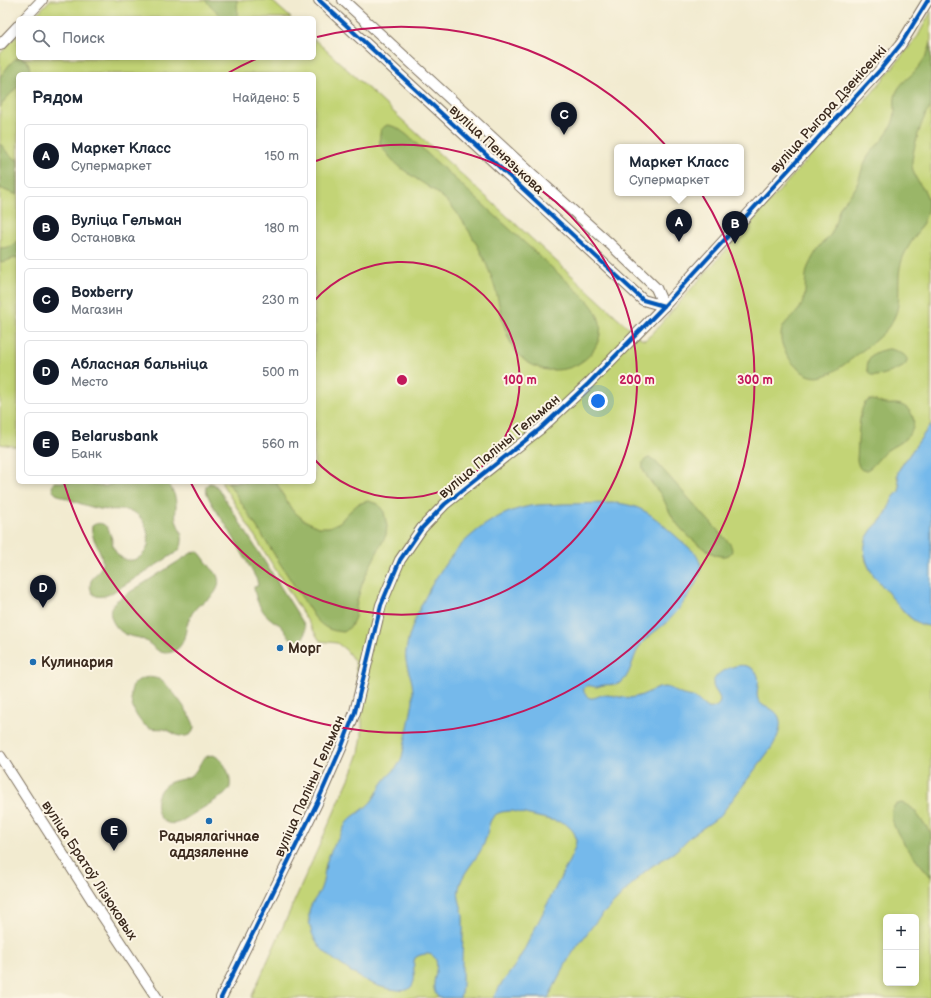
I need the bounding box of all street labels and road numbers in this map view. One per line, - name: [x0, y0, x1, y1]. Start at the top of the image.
- street label: вуліца Рыгора Дзенісенкі: [766, 42, 890, 177]
- street label: вуліца Пенязькова: [446, 101, 548, 198]
- street label: вуліца Паліны Гельман: [435, 391, 563, 502]
- street label: вуліца Паліны Гельман: [271, 713, 348, 860]
- street label: вуліца Братоў Лізюковых: [38, 797, 141, 944]

